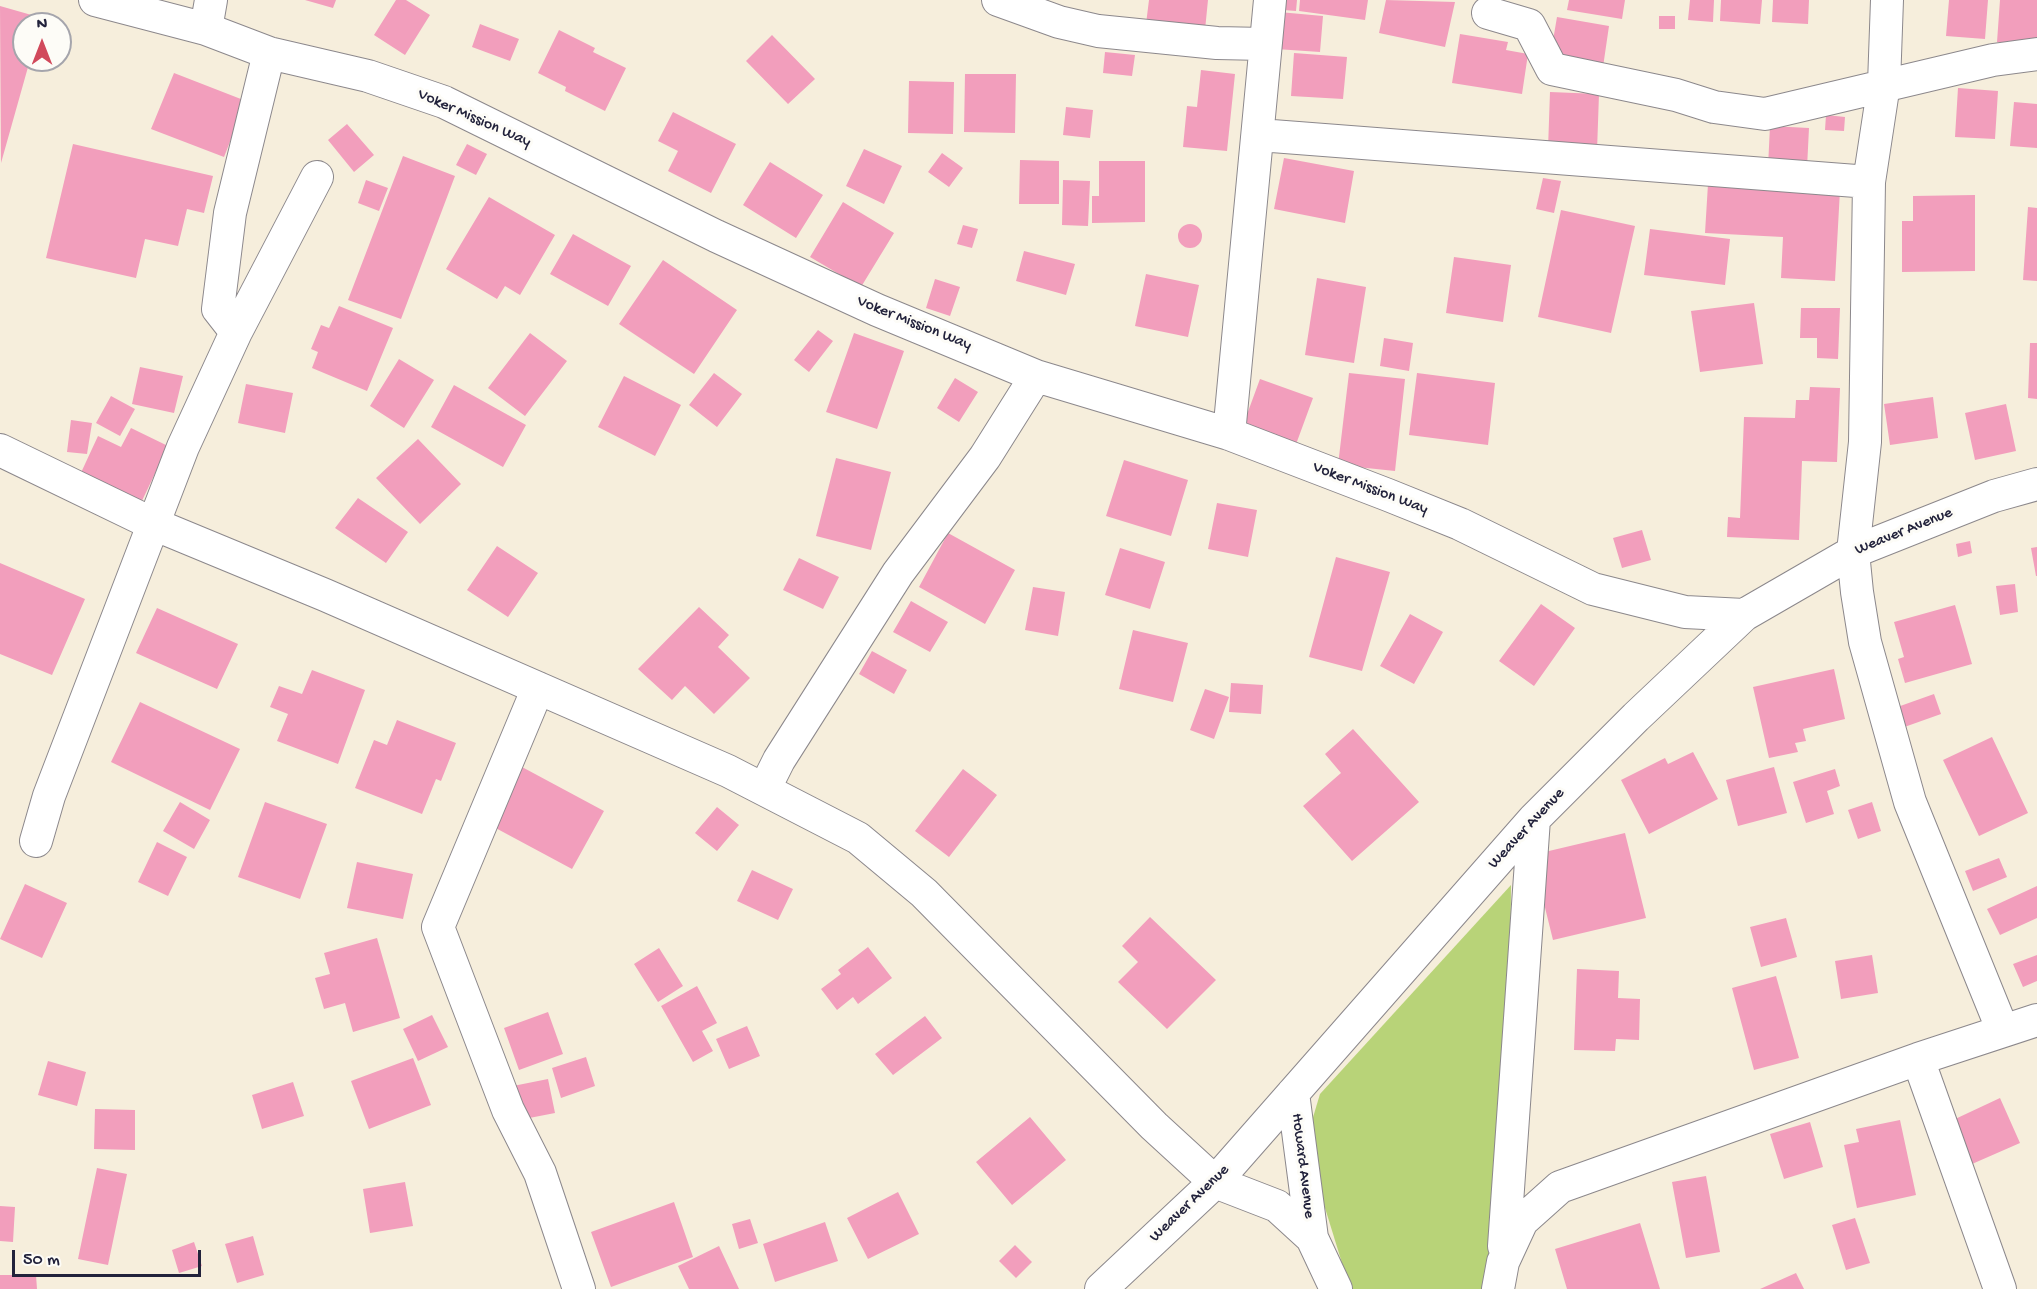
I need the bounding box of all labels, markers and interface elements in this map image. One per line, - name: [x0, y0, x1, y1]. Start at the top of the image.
- north arrow: [12, 12, 72, 72]
- text: N: [37, 16, 47, 35]
- street label: Voker Mission Way: [414, 85, 534, 153]
- street label: Voker Mission Way: [854, 292, 974, 356]
- street label: Voker Mission Way: [1310, 458, 1430, 520]
- street label: Weaver Avenue: [1852, 504, 1956, 560]
- street label: Weaver Avenue: [1485, 785, 1569, 873]
- street label: Howard Avenue: [1286, 1112, 1318, 1220]
- street label: Weaver Avenue: [1146, 1161, 1234, 1247]
- scale bar: [15, 1238, 204, 1276]
- text: 50 m: [23, 1250, 60, 1271]

